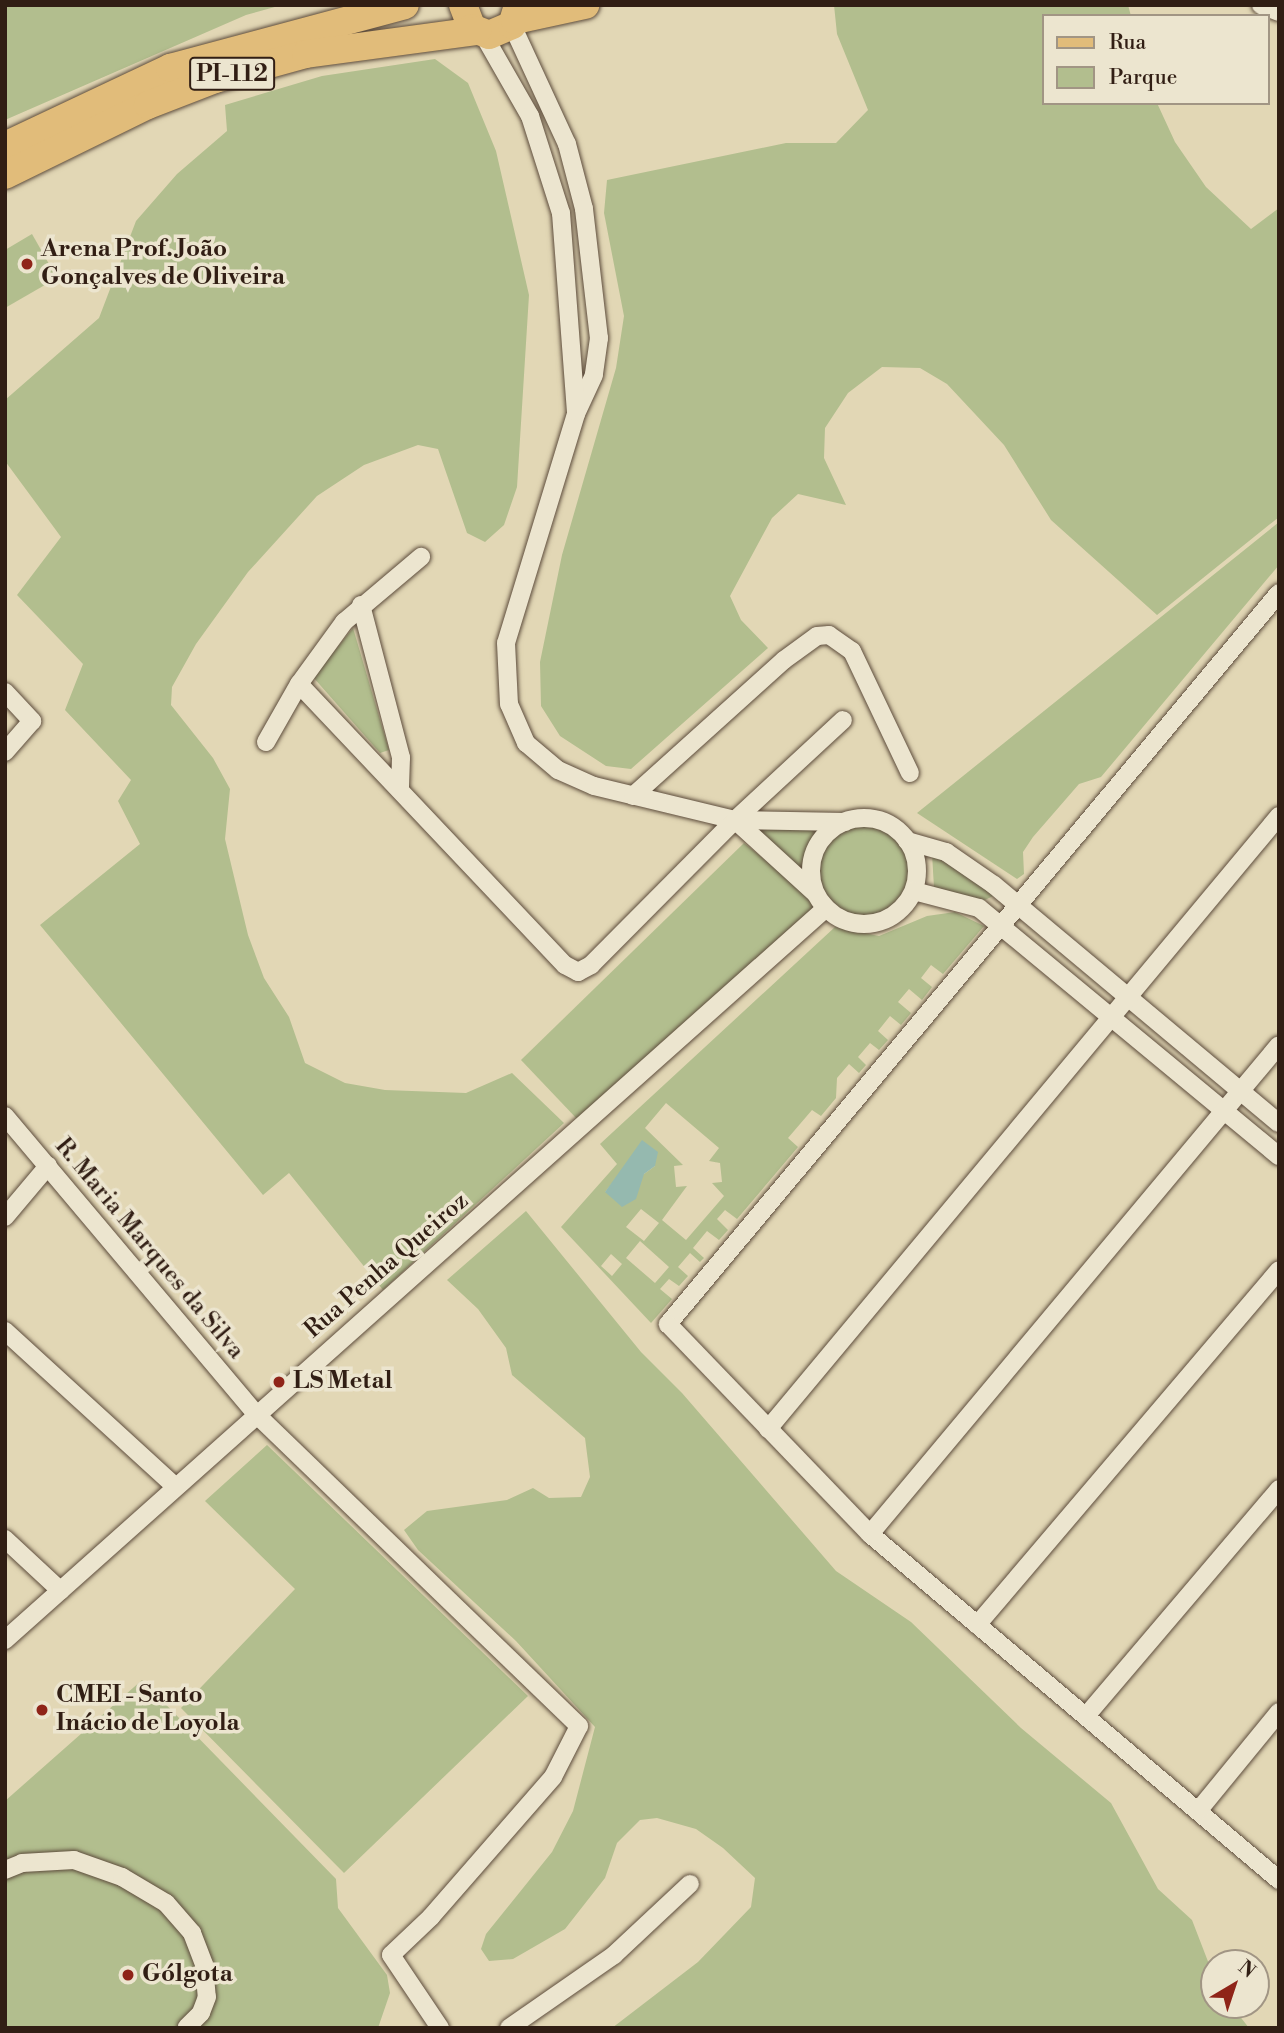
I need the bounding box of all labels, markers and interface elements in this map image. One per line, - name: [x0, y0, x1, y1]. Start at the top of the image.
- legend: [1042, 14, 1270, 105]
- text: Rua: [1109, 30, 1146, 56]
- road number: PI-112: [188, 54, 276, 94]
- text: Parque: [1109, 65, 1177, 91]
- place label: Arena Prof. João Gonçalves de Oliveira: [41, 236, 285, 292]
- marker: Arena Prof. João Gonçalves de Oliveira: [19, 256, 35, 272]
- street label: R. Maria Marques da Silva: [48, 1133, 250, 1365]
- street label: Rua Penha Queiroz: [299, 1187, 475, 1345]
- place label: LS Metal: [293, 1368, 392, 1396]
- marker: LS Metal: [271, 1374, 287, 1390]
- place label: CMEI - Santo Inácio de Loyola: [56, 1682, 240, 1738]
- marker: CMEI - Santo Inácio de Loyola: [34, 1702, 50, 1718]
- north arrow: [1200, 1949, 1270, 2019]
- text: N: [1234, 1955, 1260, 1983]
- place label: Gólgota: [142, 1961, 233, 1989]
- marker: Gólgota: [120, 1967, 136, 1983]

